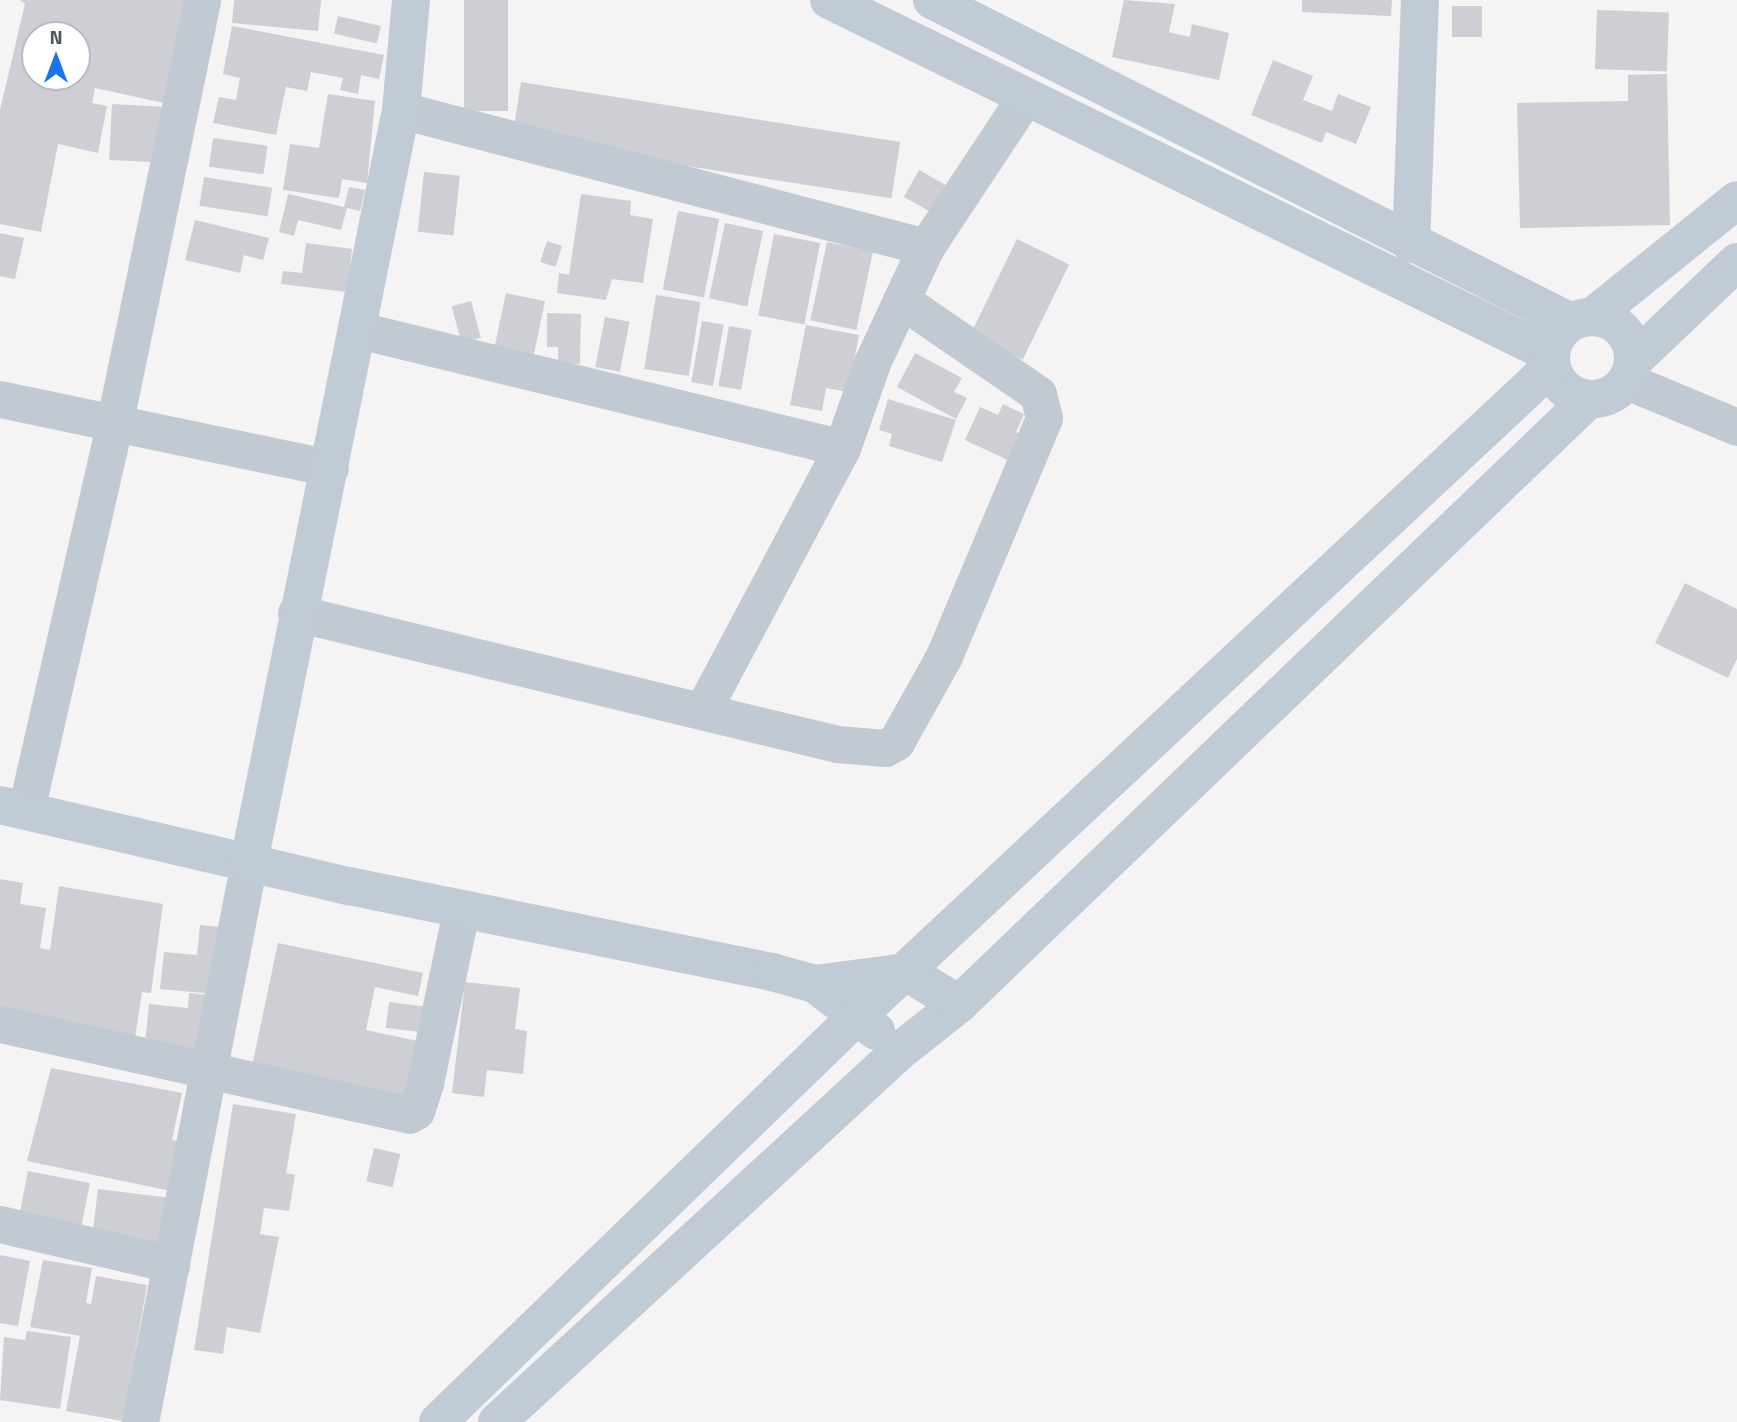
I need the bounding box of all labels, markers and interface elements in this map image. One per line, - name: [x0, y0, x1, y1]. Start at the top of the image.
- north arrow: [21, 21, 91, 91]
- text: N: [49, 22, 63, 51]

